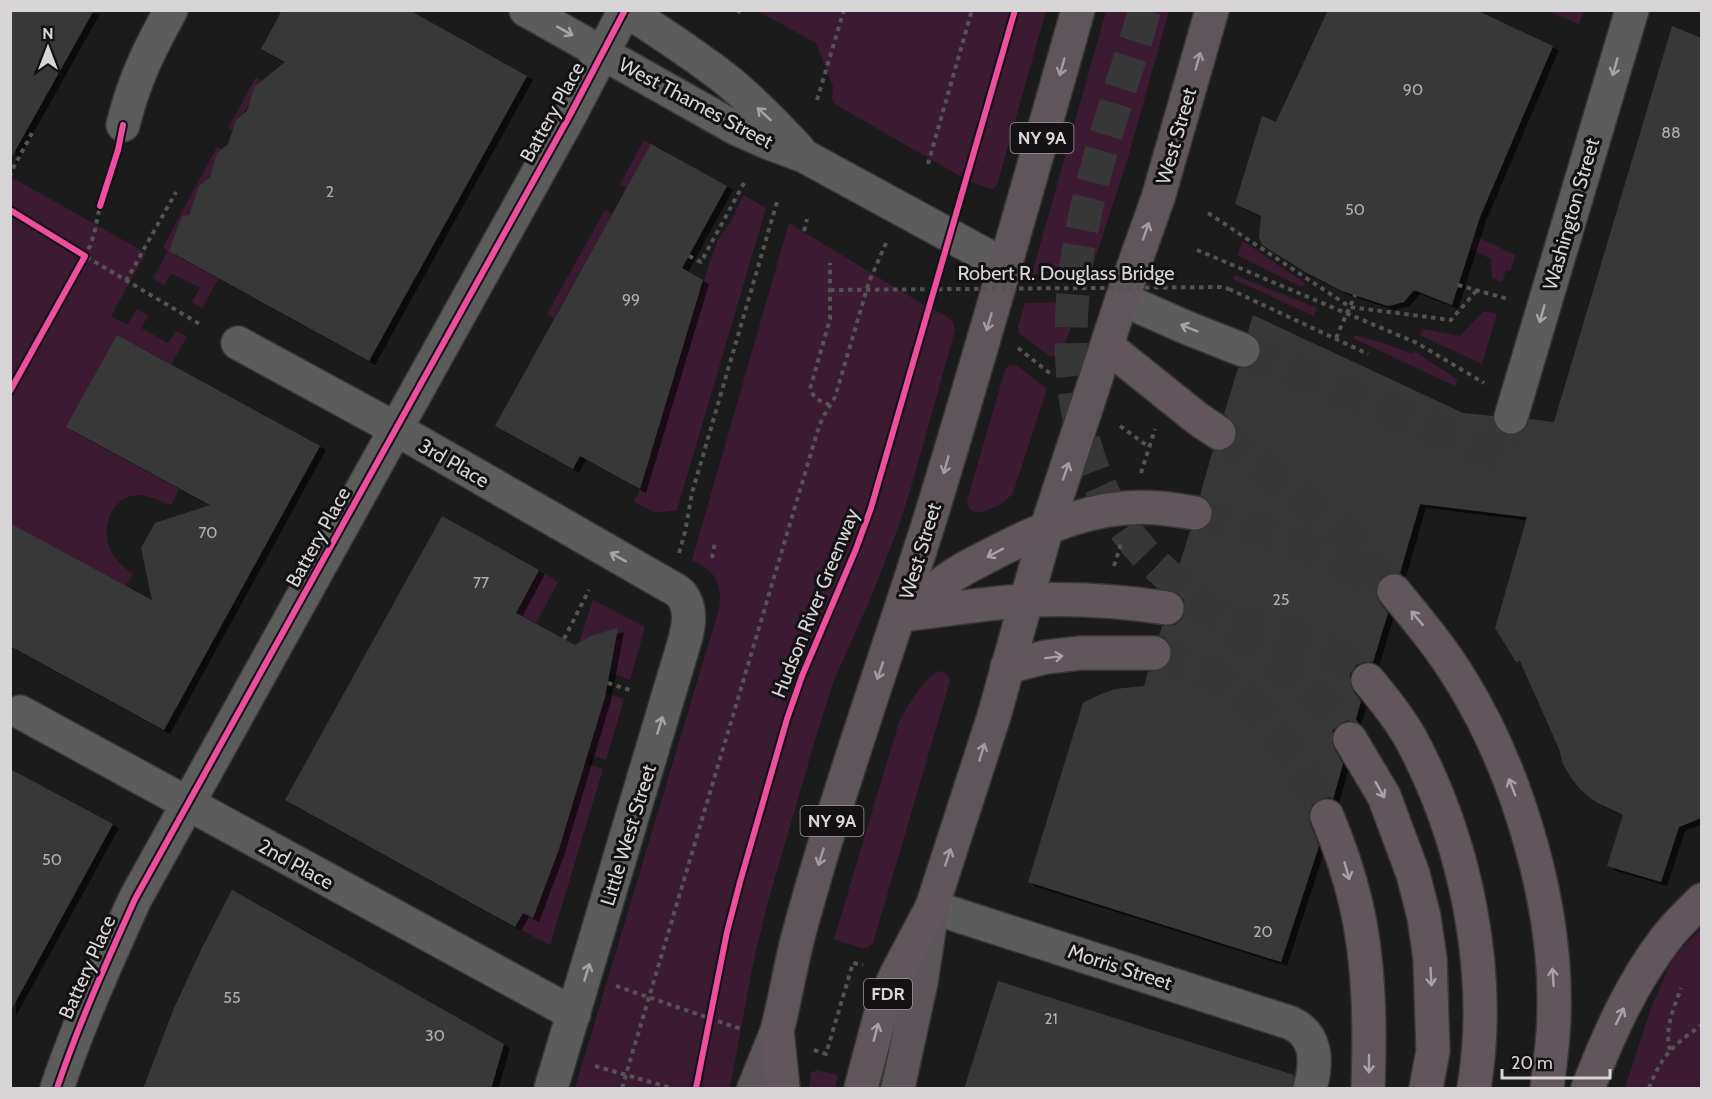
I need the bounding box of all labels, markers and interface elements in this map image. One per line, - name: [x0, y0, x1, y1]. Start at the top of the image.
- north arrow: [18, 18, 78, 78]
- text: N: [42, 24, 54, 43]
- one-way arrow: [556, 25, 573, 37]
- street label: West Thames Street: [615, 52, 777, 154]
- one-way arrow: [1193, 52, 1204, 71]
- one-way arrow: [1056, 57, 1067, 76]
- one-way arrow: [1609, 57, 1620, 76]
- street label: Battery Place: [515, 58, 589, 166]
- house number: 90: [1403, 80, 1423, 99]
- street label: West Street: [1151, 85, 1201, 187]
- one-way arrow: [757, 107, 772, 121]
- road number: NY 9A: [1010, 123, 1074, 153]
- house number: 88: [1661, 123, 1681, 142]
- street label: Washington Street: [1538, 135, 1604, 293]
- house number: 2: [326, 182, 334, 201]
- house number: 50: [1345, 200, 1365, 219]
- one-way arrow: [1142, 222, 1153, 241]
- street label: Robert R. Douglass Bridge: [957, 261, 1175, 285]
- house number: 99: [622, 290, 640, 309]
- one-way arrow: [1536, 304, 1547, 323]
- one-way arrow: [983, 312, 994, 331]
- one-way arrow: [1180, 322, 1198, 333]
- street label: 3rd Place: [415, 433, 493, 493]
- one-way arrow: [940, 455, 951, 474]
- one-way arrow: [1061, 463, 1072, 481]
- street label: Battery Place: [281, 483, 355, 591]
- street label: West Street: [894, 500, 946, 602]
- street label: Hudson River Greenway: [766, 505, 864, 701]
- house number: 70: [198, 523, 218, 542]
- one-way arrow: [986, 548, 1004, 559]
- one-way arrow: [610, 551, 627, 563]
- house number: 77: [473, 573, 489, 592]
- house number: 25: [1272, 590, 1290, 609]
- one-way arrow: [1410, 611, 1424, 626]
- one-way arrow: [1044, 651, 1064, 662]
- one-way arrow: [873, 661, 884, 679]
- one-way arrow: [655, 716, 666, 735]
- one-way arrow: [977, 743, 988, 762]
- street label: Little West Street: [595, 761, 661, 909]
- one-way arrow: [1506, 779, 1517, 797]
- one-way arrow: [1374, 781, 1386, 798]
- road number: NY 9A: [800, 806, 864, 836]
- street label: 2nd Place: [254, 834, 338, 894]
- one-way arrow: [815, 847, 826, 866]
- one-way arrow: [944, 848, 955, 867]
- house number: 50: [42, 850, 62, 869]
- one-way arrow: [1342, 861, 1353, 880]
- street label: Battery Place: [54, 912, 120, 1022]
- house number: 20: [1253, 922, 1273, 941]
- street label: Morris Street: [1065, 939, 1175, 995]
- one-way arrow: [582, 963, 593, 982]
- one-way arrow: [1425, 966, 1436, 986]
- one-way arrow: [1547, 968, 1558, 988]
- road number: FDR: [864, 979, 912, 1009]
- house number: 55: [223, 988, 241, 1007]
- one-way arrow: [1614, 1007, 1626, 1025]
- house number: 21: [1044, 1009, 1058, 1028]
- one-way arrow: [871, 1023, 882, 1042]
- house number: 30: [425, 1026, 445, 1045]
- scale bar: [1502, 1042, 1610, 1080]
- text: 20 m: [1511, 1052, 1553, 1074]
- one-way arrow: [1363, 1054, 1375, 1074]

